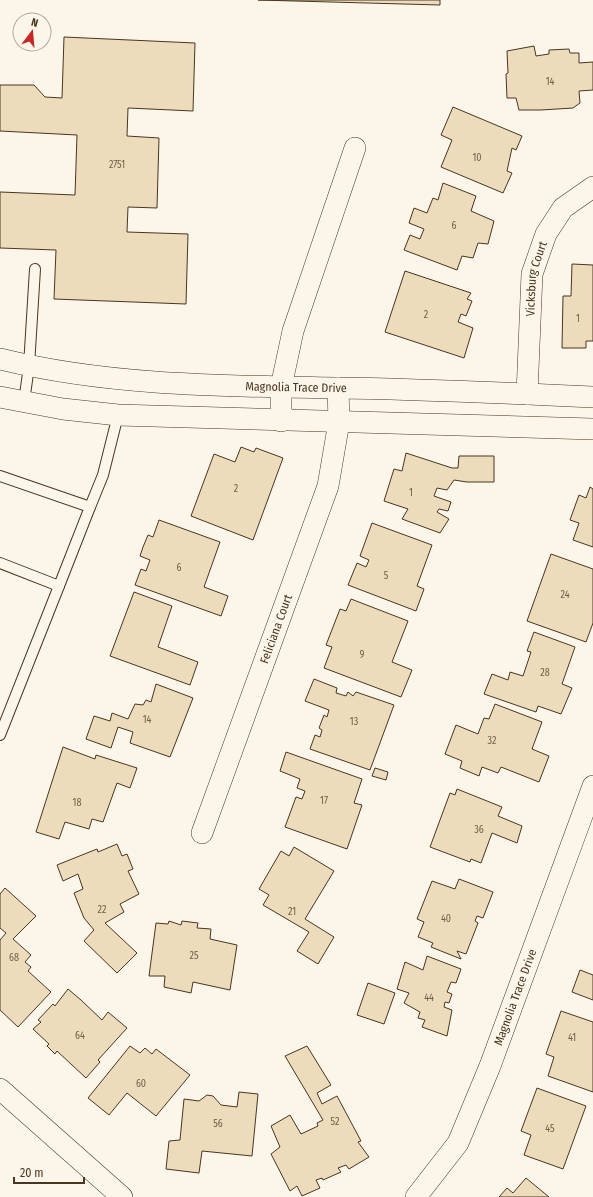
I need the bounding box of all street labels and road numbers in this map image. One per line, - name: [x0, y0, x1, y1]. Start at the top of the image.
- street label: Vicksburg Court: [523, 239, 550, 317]
- street label: Magnolia Trace Drive: [245, 379, 347, 395]
- street label: Feliciana Court: [257, 592, 295, 666]
- street label: Magnolia Trace Drive: [491, 947, 539, 1047]

